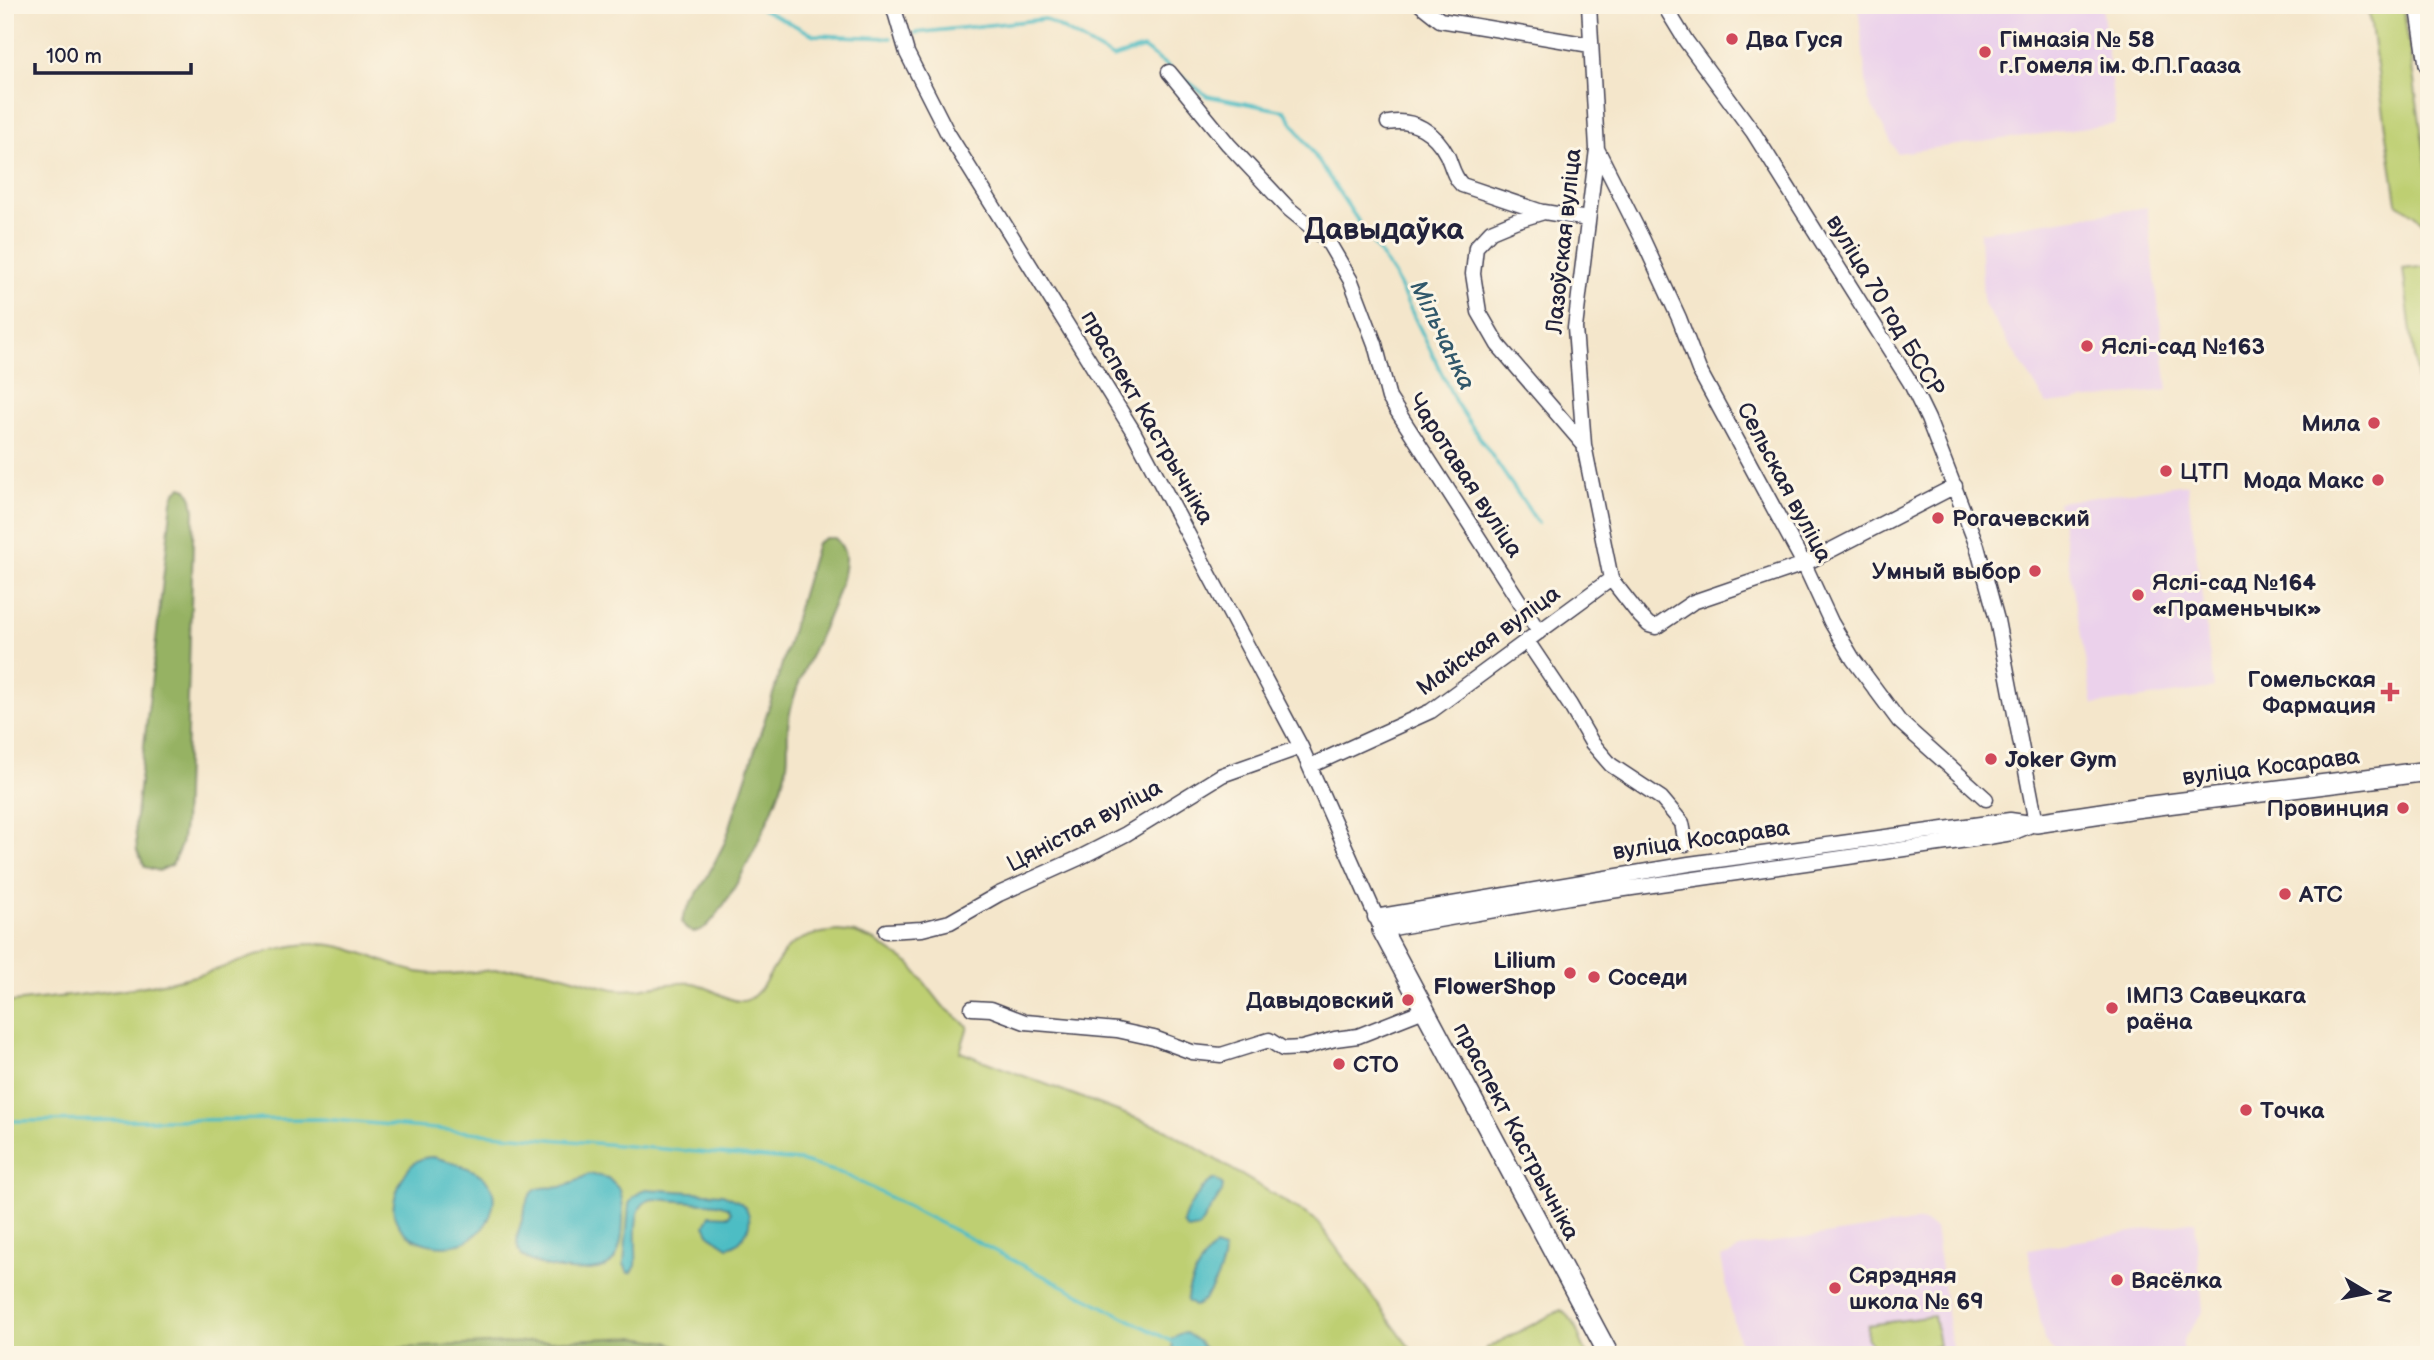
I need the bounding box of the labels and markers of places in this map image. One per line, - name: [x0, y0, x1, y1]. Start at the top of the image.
- place label: Два Гуся: [1746, 26, 1843, 54]
- place label: Гімназія № 58 г.Гомеля ім. Ф.П.Гааза: [1999, 26, 2241, 80]
- marker: Два Гуся: [1724, 31, 1740, 47]
- marker: Гімназія № 58 г.Гомеля ім. Ф.П.Гааза: [1977, 44, 1993, 60]
- place label: Яслі-сад №163: [2101, 333, 2265, 361]
- marker: Яслі-сад №163: [2079, 338, 2095, 354]
- place label: Мила: [2301, 410, 2361, 438]
- marker: Мила: [2366, 415, 2382, 431]
- place label: ЦТП: [2180, 458, 2229, 486]
- marker: ЦТП: [2158, 463, 2174, 479]
- place label: Мода Макс: [2243, 467, 2364, 495]
- marker: Мода Макс: [2370, 472, 2386, 488]
- place label: Рогачевский: [1952, 505, 2090, 533]
- marker: Рогачевский: [1930, 510, 1946, 526]
- place label: Умный выбор: [1872, 558, 2021, 586]
- marker: Умный выбор: [2027, 563, 2043, 579]
- place label: Яслі-сад №164 «Праменьчык»: [2152, 569, 2322, 623]
- marker: Яслі-сад №164 «Праменьчык»: [2130, 587, 2146, 603]
- place label: Гомельская Фармация: [2247, 666, 2376, 720]
- marker: Гомельская Фармация: [2382, 684, 2398, 700]
- place label: Joker Gym: [2005, 746, 2117, 774]
- marker: Joker Gym: [1983, 751, 1999, 767]
- place label: Провинция: [2266, 795, 2389, 823]
- marker: Провинция: [2395, 800, 2411, 816]
- place label: АТС: [2298, 881, 2342, 909]
- marker: АТС: [2277, 886, 2293, 902]
- place label: Lilium FlowerShop: [1433, 947, 1556, 1001]
- place label: Соседи: [1608, 964, 1688, 992]
- marker: Lilium FlowerShop: [1562, 965, 1578, 981]
- marker: Соседи: [1586, 969, 1602, 985]
- place label: ІМПЗ Савецкага раёна: [2126, 982, 2307, 1036]
- place label: Давыдовский: [1246, 987, 1394, 1015]
- marker: Давыдовский: [1400, 992, 1416, 1008]
- marker: ІМПЗ Савецкага раёна: [2104, 1000, 2120, 1016]
- place label: СТО: [1353, 1051, 1399, 1079]
- marker: СТО: [1331, 1056, 1347, 1072]
- place label: Точка: [2260, 1097, 2325, 1125]
- marker: Точка: [2238, 1102, 2254, 1118]
- place label: Сярэдняя школа № 69: [1849, 1262, 1984, 1316]
- place label: Вясёлка: [2131, 1267, 2222, 1295]
- marker: Вясёлка: [2109, 1272, 2125, 1288]
- marker: Сярэдняя школа № 69: [1827, 1280, 1843, 1296]

